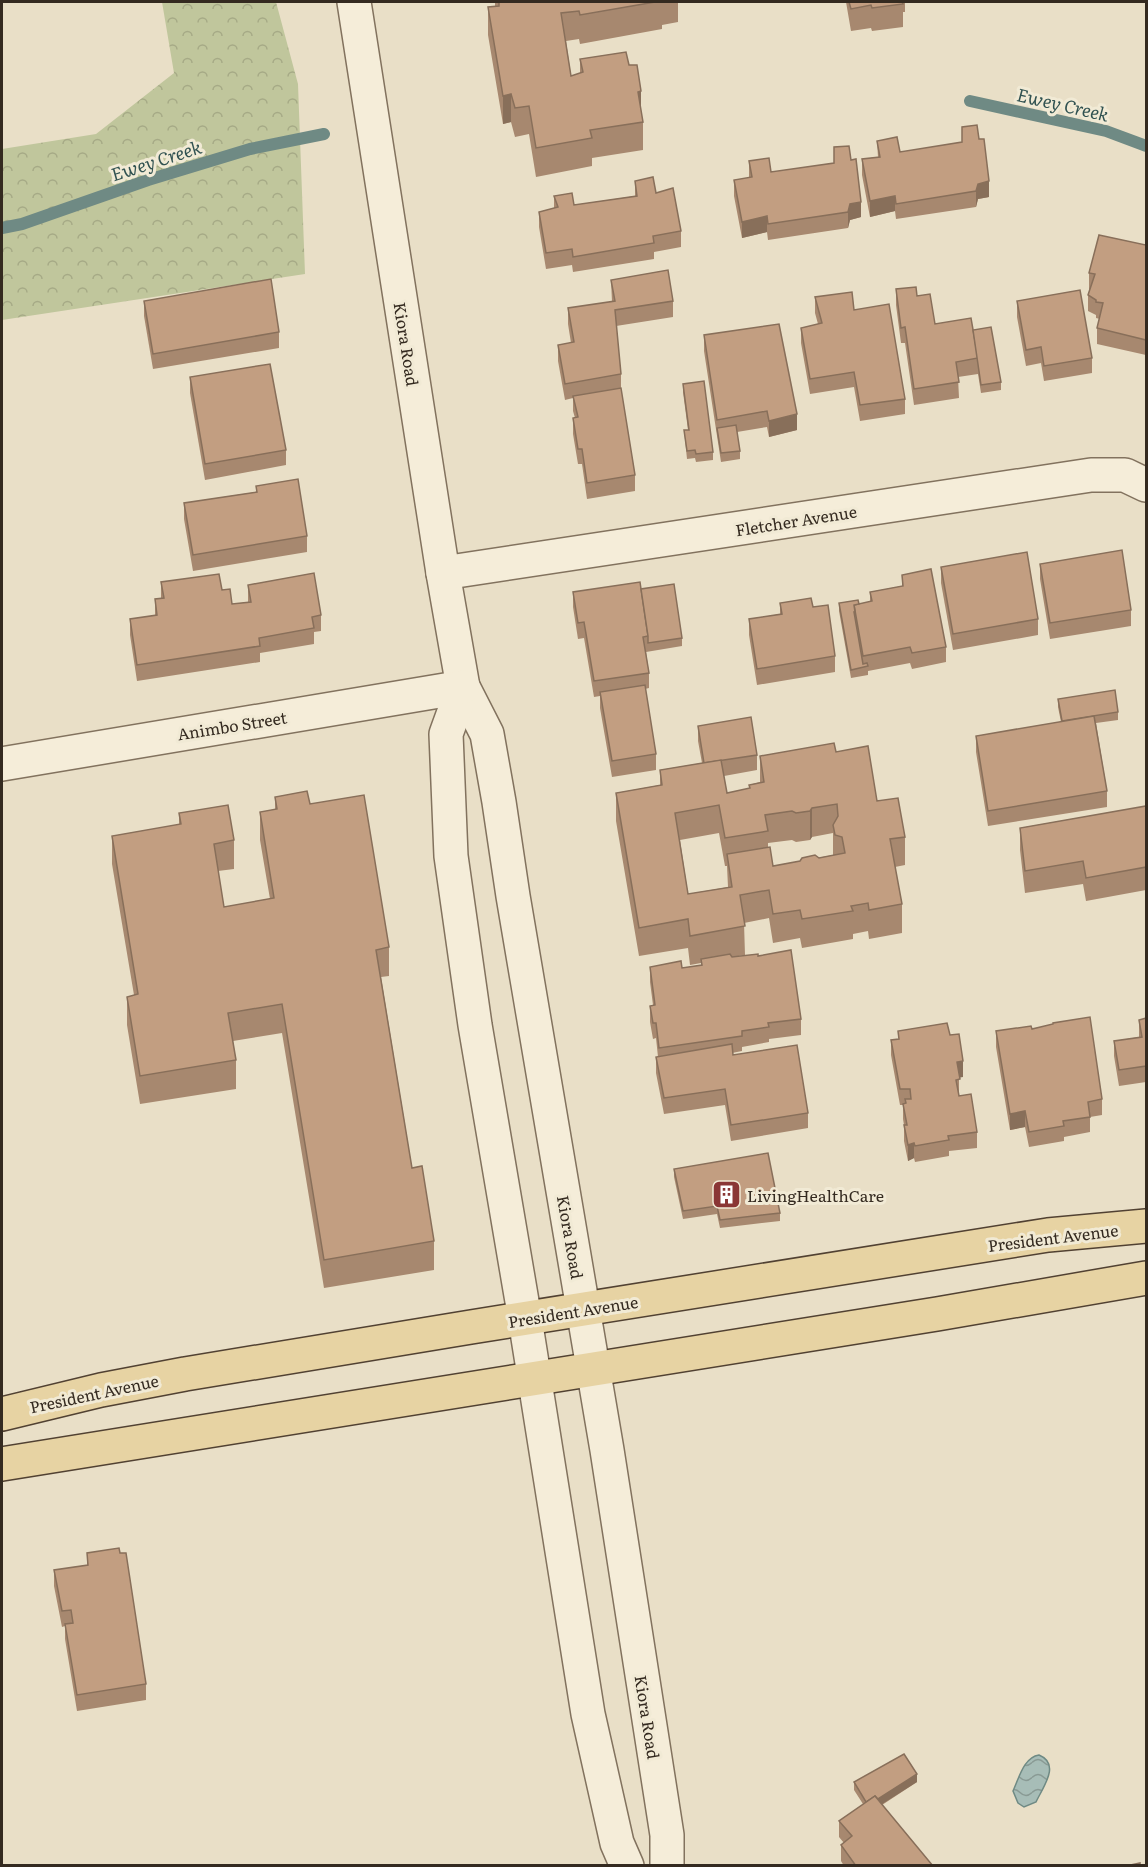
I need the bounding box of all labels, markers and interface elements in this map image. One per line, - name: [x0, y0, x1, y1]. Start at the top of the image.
- water label: Ewey Creek: [1014, 80, 1112, 128]
- water label: Ewey Creek: [107, 133, 205, 187]
- street label: Kiora Road: [389, 300, 426, 388]
- street label: Fletcher Avenue: [734, 499, 858, 541]
- street label: Animbo Street: [176, 704, 289, 745]
- building icon: LivingHealthCare: [710, 1179, 742, 1211]
- place label: LivingHealthCare: [747, 1183, 884, 1207]
- street label: Kiora Road: [552, 1193, 590, 1281]
- street label: President Avenue: [986, 1217, 1120, 1257]
- street label: President Avenue: [506, 1289, 640, 1333]
- street label: President Avenue: [27, 1368, 161, 1418]
- street label: Kiora Road: [630, 1673, 667, 1761]

